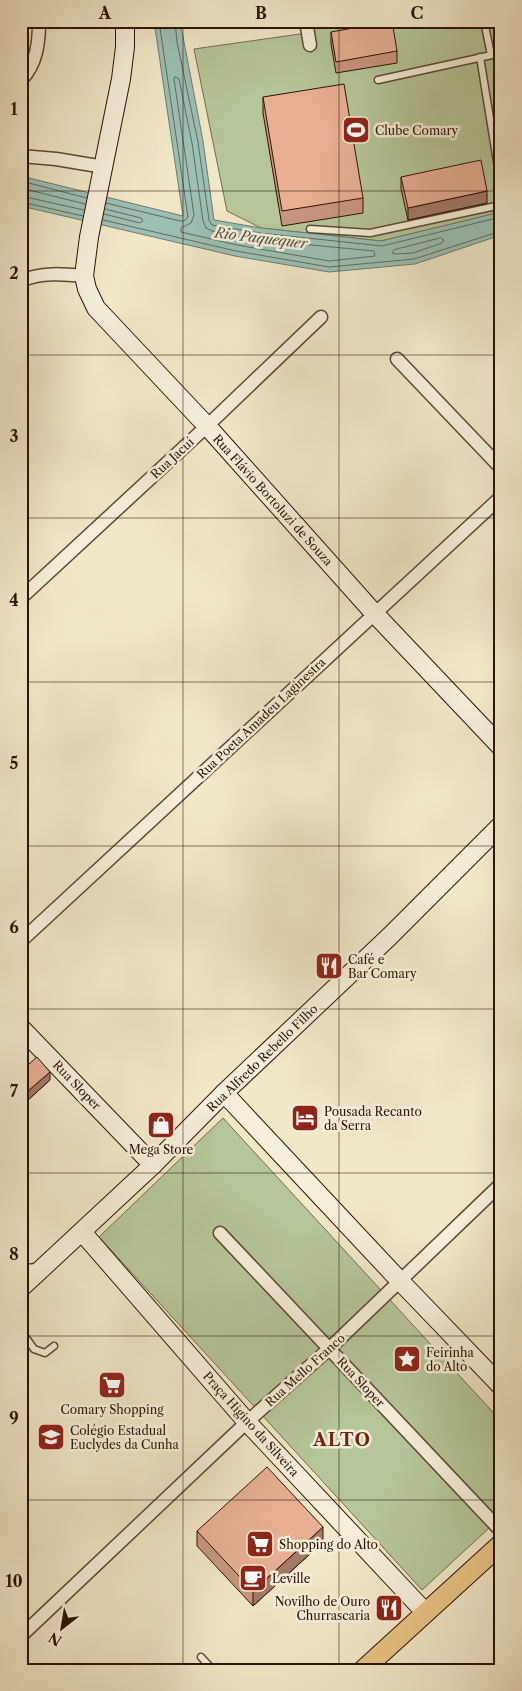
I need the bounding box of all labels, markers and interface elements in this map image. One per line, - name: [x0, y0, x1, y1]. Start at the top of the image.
- text: A: [98, 3, 112, 23]
- text: B: [255, 3, 267, 23]
- text: C: [411, 3, 423, 23]
- text: 1: [10, 99, 18, 119]
- sports icon: Clube Comary: [341, 115, 371, 145]
- place label: Clube Comary: [375, 123, 459, 138]
- water label: Rio Paquequer: [213, 223, 310, 253]
- text: 2: [9, 263, 19, 283]
- text: 3: [9, 426, 19, 446]
- street label: Rua Flávio Bortoluzi de Souza: [210, 431, 336, 569]
- street label: Rua Jacuí: [147, 434, 197, 482]
- text: 4: [9, 590, 19, 610]
- street label: Rua Poeta Amadeu Laginestra: [194, 654, 329, 782]
- text: 5: [10, 753, 19, 773]
- text: 6: [9, 917, 19, 937]
- restaurant icon: Café e Bar Comary: [314, 951, 344, 981]
- place label: Café e Bar Comary: [348, 952, 417, 981]
- street label: Rua Alfredo Rebello Filho: [203, 1001, 321, 1115]
- street label: Rua Sloper: [50, 1057, 104, 1113]
- text: 7: [10, 1081, 19, 1101]
- hotel icon: Pousada Recanto da Serra: [290, 1103, 320, 1133]
- place label: Pousada Recanto da Serra: [324, 1104, 422, 1133]
- shop icon: Mega Store: [146, 1110, 176, 1140]
- place label: Mega Store: [129, 1142, 194, 1157]
- text: 8: [9, 1244, 19, 1264]
- street label: Rua Mello Franco: [262, 1330, 348, 1410]
- place icon: Feirinha do Alto: [392, 1344, 422, 1374]
- place label: Feirinha do Alto: [426, 1345, 474, 1374]
- street label: Rua Sloper: [334, 1354, 388, 1410]
- street label: Praça Higino da Silveira: [200, 1368, 302, 1480]
- supermarket icon: Comary Shopping: [97, 1370, 127, 1400]
- place label: Comary Shopping: [60, 1402, 164, 1417]
- text: 9: [9, 1408, 19, 1428]
- school or university icon: Colégio Estadual Euclydes da Cunha: [36, 1422, 66, 1452]
- place label: Colégio Estadual Euclydes da Cunha: [70, 1423, 180, 1452]
- district label: ALTO: [312, 1429, 371, 1451]
- supermarket icon: Shopping do Alto: [245, 1529, 275, 1559]
- place label: Shopping do Alto: [279, 1537, 378, 1552]
- cafe icon: Leville: [238, 1563, 268, 1593]
- text: 10: [5, 1571, 23, 1591]
- place label: Leville: [272, 1571, 311, 1586]
- restaurant icon: Novilho de Ouro Churrascaria: [374, 1593, 404, 1623]
- place label: Novilho de Ouro Churrascaria: [275, 1594, 371, 1623]
- north arrow: [38, 1604, 88, 1654]
- text: N: [45, 1628, 65, 1650]

